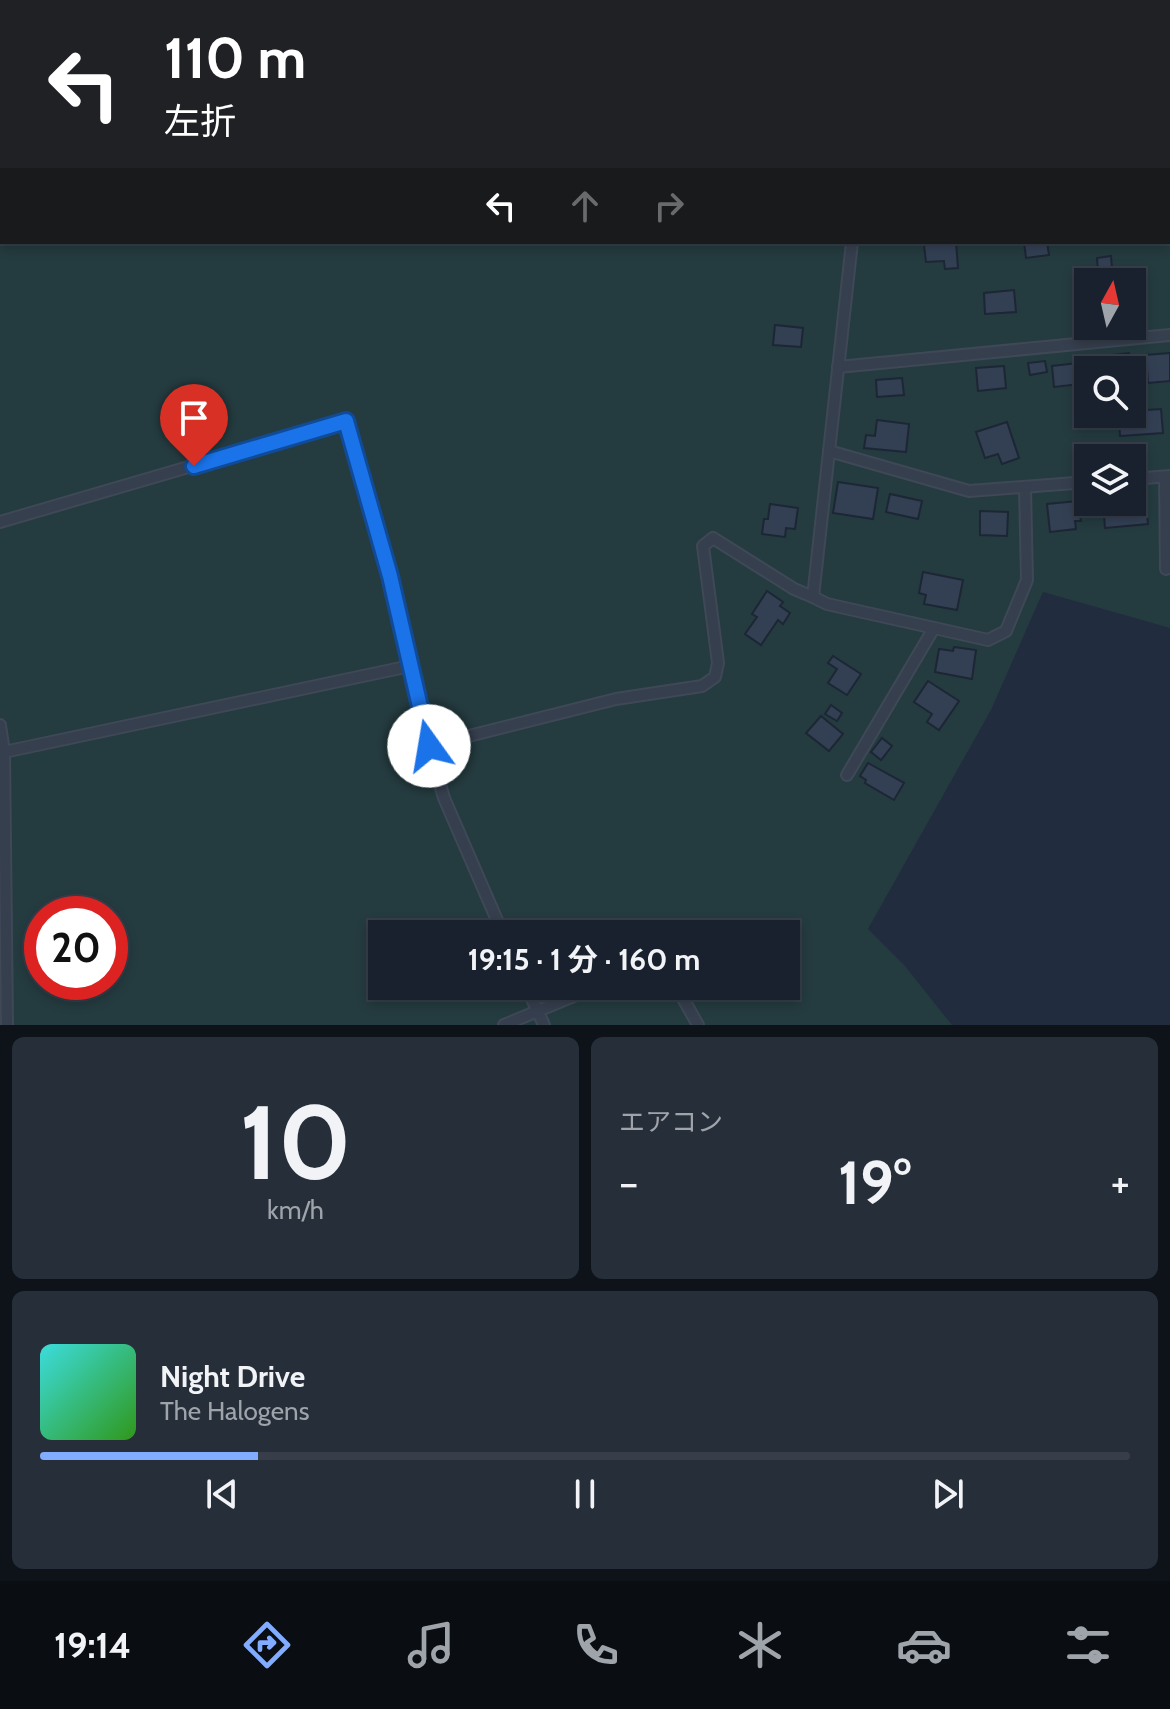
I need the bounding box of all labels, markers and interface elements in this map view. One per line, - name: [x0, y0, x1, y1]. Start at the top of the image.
- text: 110 m: [164, 24, 306, 92]
- icon: left: [32, 32, 136, 136]
- text: 左折: [164, 99, 236, 143]
- icon: left: [479, 184, 523, 228]
- icon: ahead: [563, 184, 607, 228]
- icon: right: [647, 184, 691, 228]
- north arrow: [1074, 268, 1146, 340]
- map controls: [1074, 268, 1146, 516]
- button: search: [1074, 356, 1146, 428]
- pin: [160, 384, 228, 466]
- icon: arrive: [172, 396, 216, 440]
- button: layers: [1074, 444, 1146, 516]
- position arrow: [387, 704, 471, 788]
- speed limit sign: 20: [24, 896, 128, 1000]
- text: 19:15 · 1 分 · 160 m: [468, 941, 700, 978]
- text: 10: [240, 1079, 351, 1205]
- text: エアコン: [619, 1106, 723, 1138]
- text: 19°: [838, 1146, 911, 1219]
- text: −: [619, 1156, 638, 1209]
- text: +: [1111, 1156, 1130, 1209]
- text: km/h: [267, 1194, 324, 1226]
- text: Night Drive: [160, 1358, 305, 1395]
- text: The Halogens: [160, 1395, 309, 1427]
- icon: previous: [200, 1472, 244, 1516]
- icon: pause: [563, 1472, 607, 1516]
- icon: next: [926, 1472, 970, 1516]
- icon: directions: [239, 1617, 295, 1673]
- icon: music: [403, 1617, 459, 1673]
- icon: phone: [568, 1617, 624, 1673]
- icon: climate: [732, 1617, 788, 1673]
- icon: car: [896, 1617, 952, 1673]
- icon: filters: [1060, 1617, 1116, 1673]
- text: 19:14: [54, 1623, 131, 1667]

